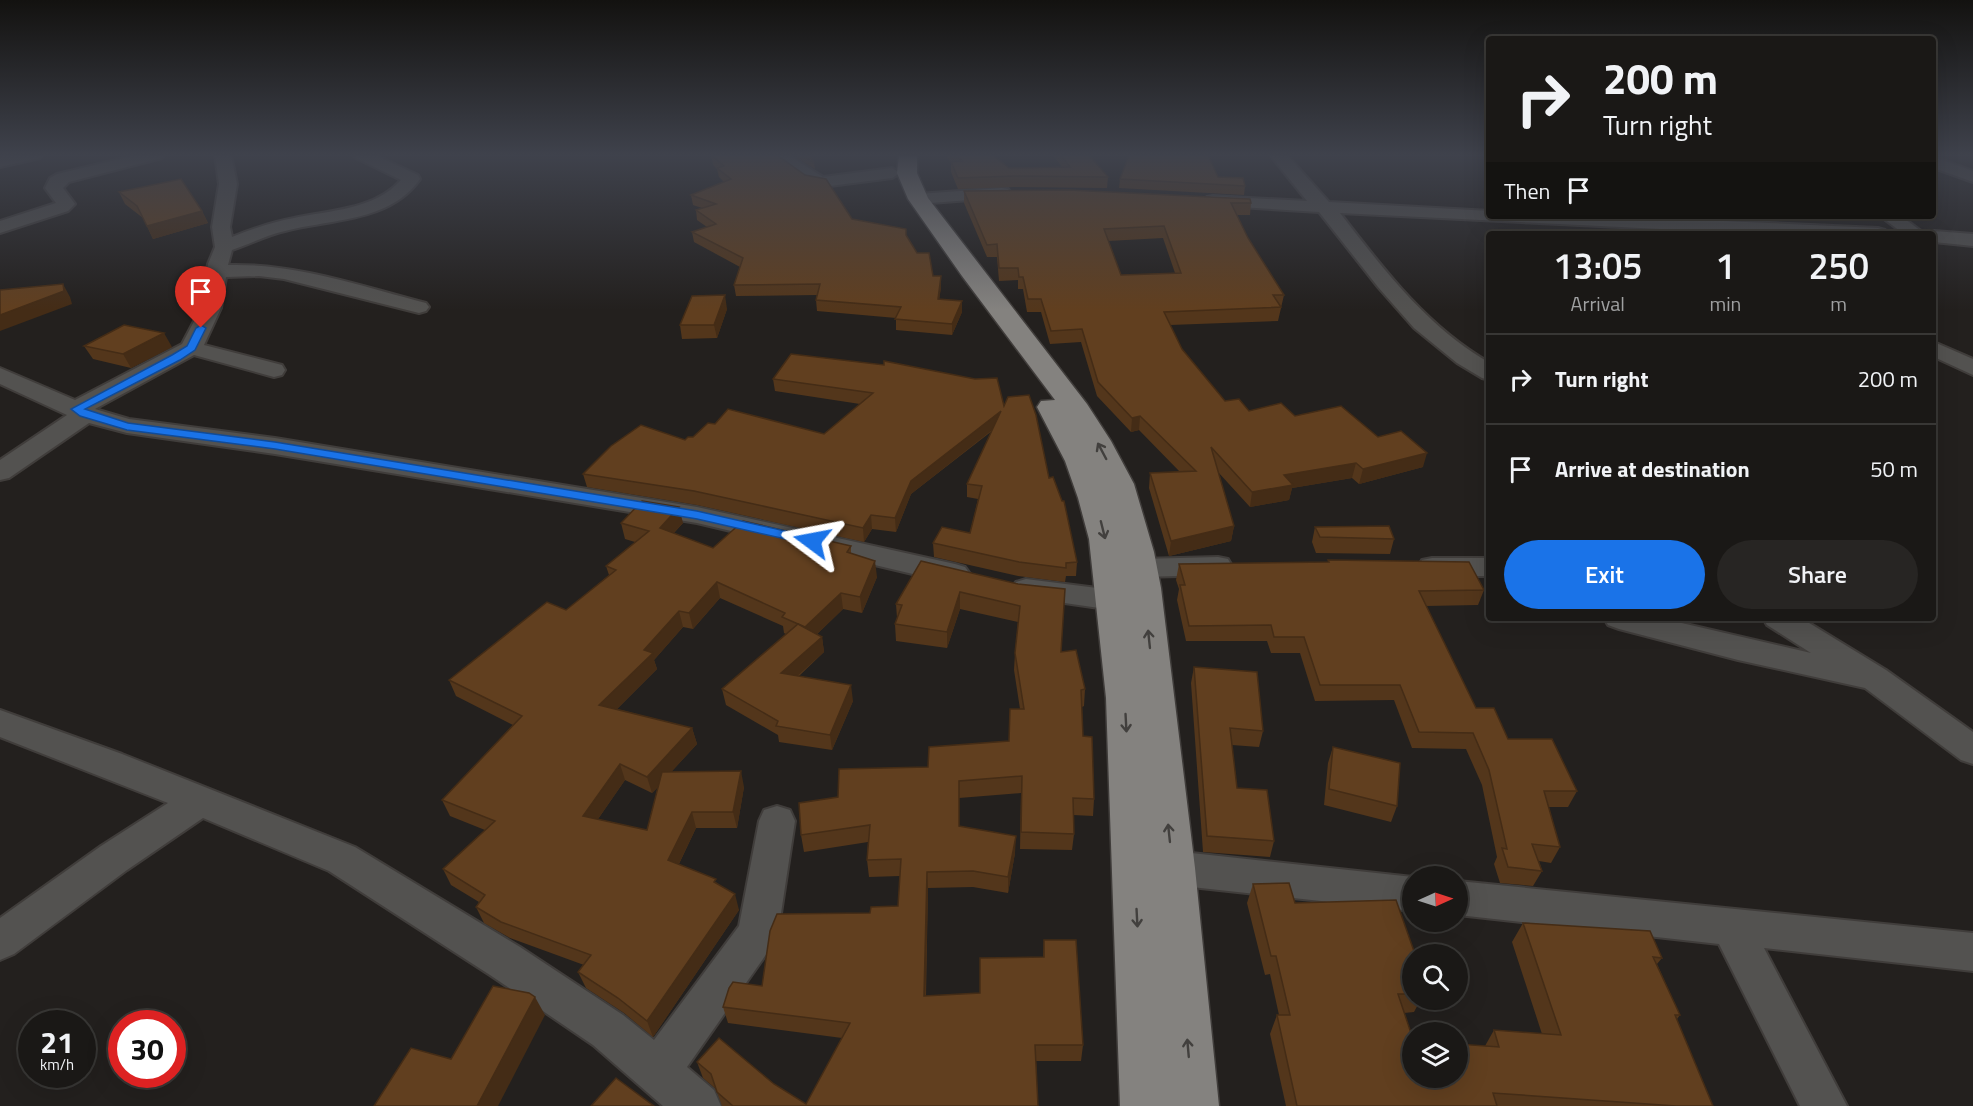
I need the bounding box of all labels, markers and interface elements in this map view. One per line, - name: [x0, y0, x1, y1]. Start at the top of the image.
- text: 200 m: [1603, 46, 1718, 110]
- icon: right: [1504, 60, 1582, 138]
- text: Turn right: [1603, 104, 1712, 145]
- text: Then: [1504, 174, 1550, 208]
- icon: arrive: [1562, 174, 1595, 207]
- text: 13:05: [1553, 238, 1642, 293]
- text: 1: [1715, 238, 1735, 293]
- text: 250: [1808, 238, 1869, 293]
- pin: [175, 266, 226, 328]
- icon: arrive: [184, 275, 217, 308]
- text: Arrival: [1571, 288, 1625, 319]
- text: min: [1709, 288, 1741, 319]
- text: m: [1830, 288, 1847, 319]
- text: Turn right: [1555, 362, 1649, 396]
- text: 200 m: [1858, 362, 1918, 396]
- icon: right: [1504, 363, 1537, 396]
- one-way arrow: [1096, 443, 1108, 460]
- text: Arrive at destination: [1555, 452, 1750, 486]
- text: 50 m: [1870, 452, 1918, 486]
- icon: arrive: [1504, 453, 1537, 486]
- position arrow: [780, 509, 844, 573]
- one-way arrow: [1097, 520, 1109, 539]
- button: Exit: [1504, 540, 1705, 609]
- button: Share: [1717, 540, 1918, 609]
- one-way arrow: [1143, 629, 1154, 649]
- one-way arrow: [1121, 713, 1132, 733]
- one-way arrow: [1163, 823, 1174, 843]
- north arrow: [1402, 866, 1468, 932]
- map controls: [1402, 866, 1468, 1088]
- one-way arrow: [1132, 908, 1143, 928]
- button: search: [1402, 944, 1468, 1010]
- speed limit sign: 30: [108, 1010, 186, 1088]
- text: 21: [40, 1019, 74, 1065]
- button: layers: [1402, 1022, 1468, 1088]
- one-way arrow: [1182, 1038, 1193, 1058]
- text: km/h: [40, 1053, 74, 1076]

